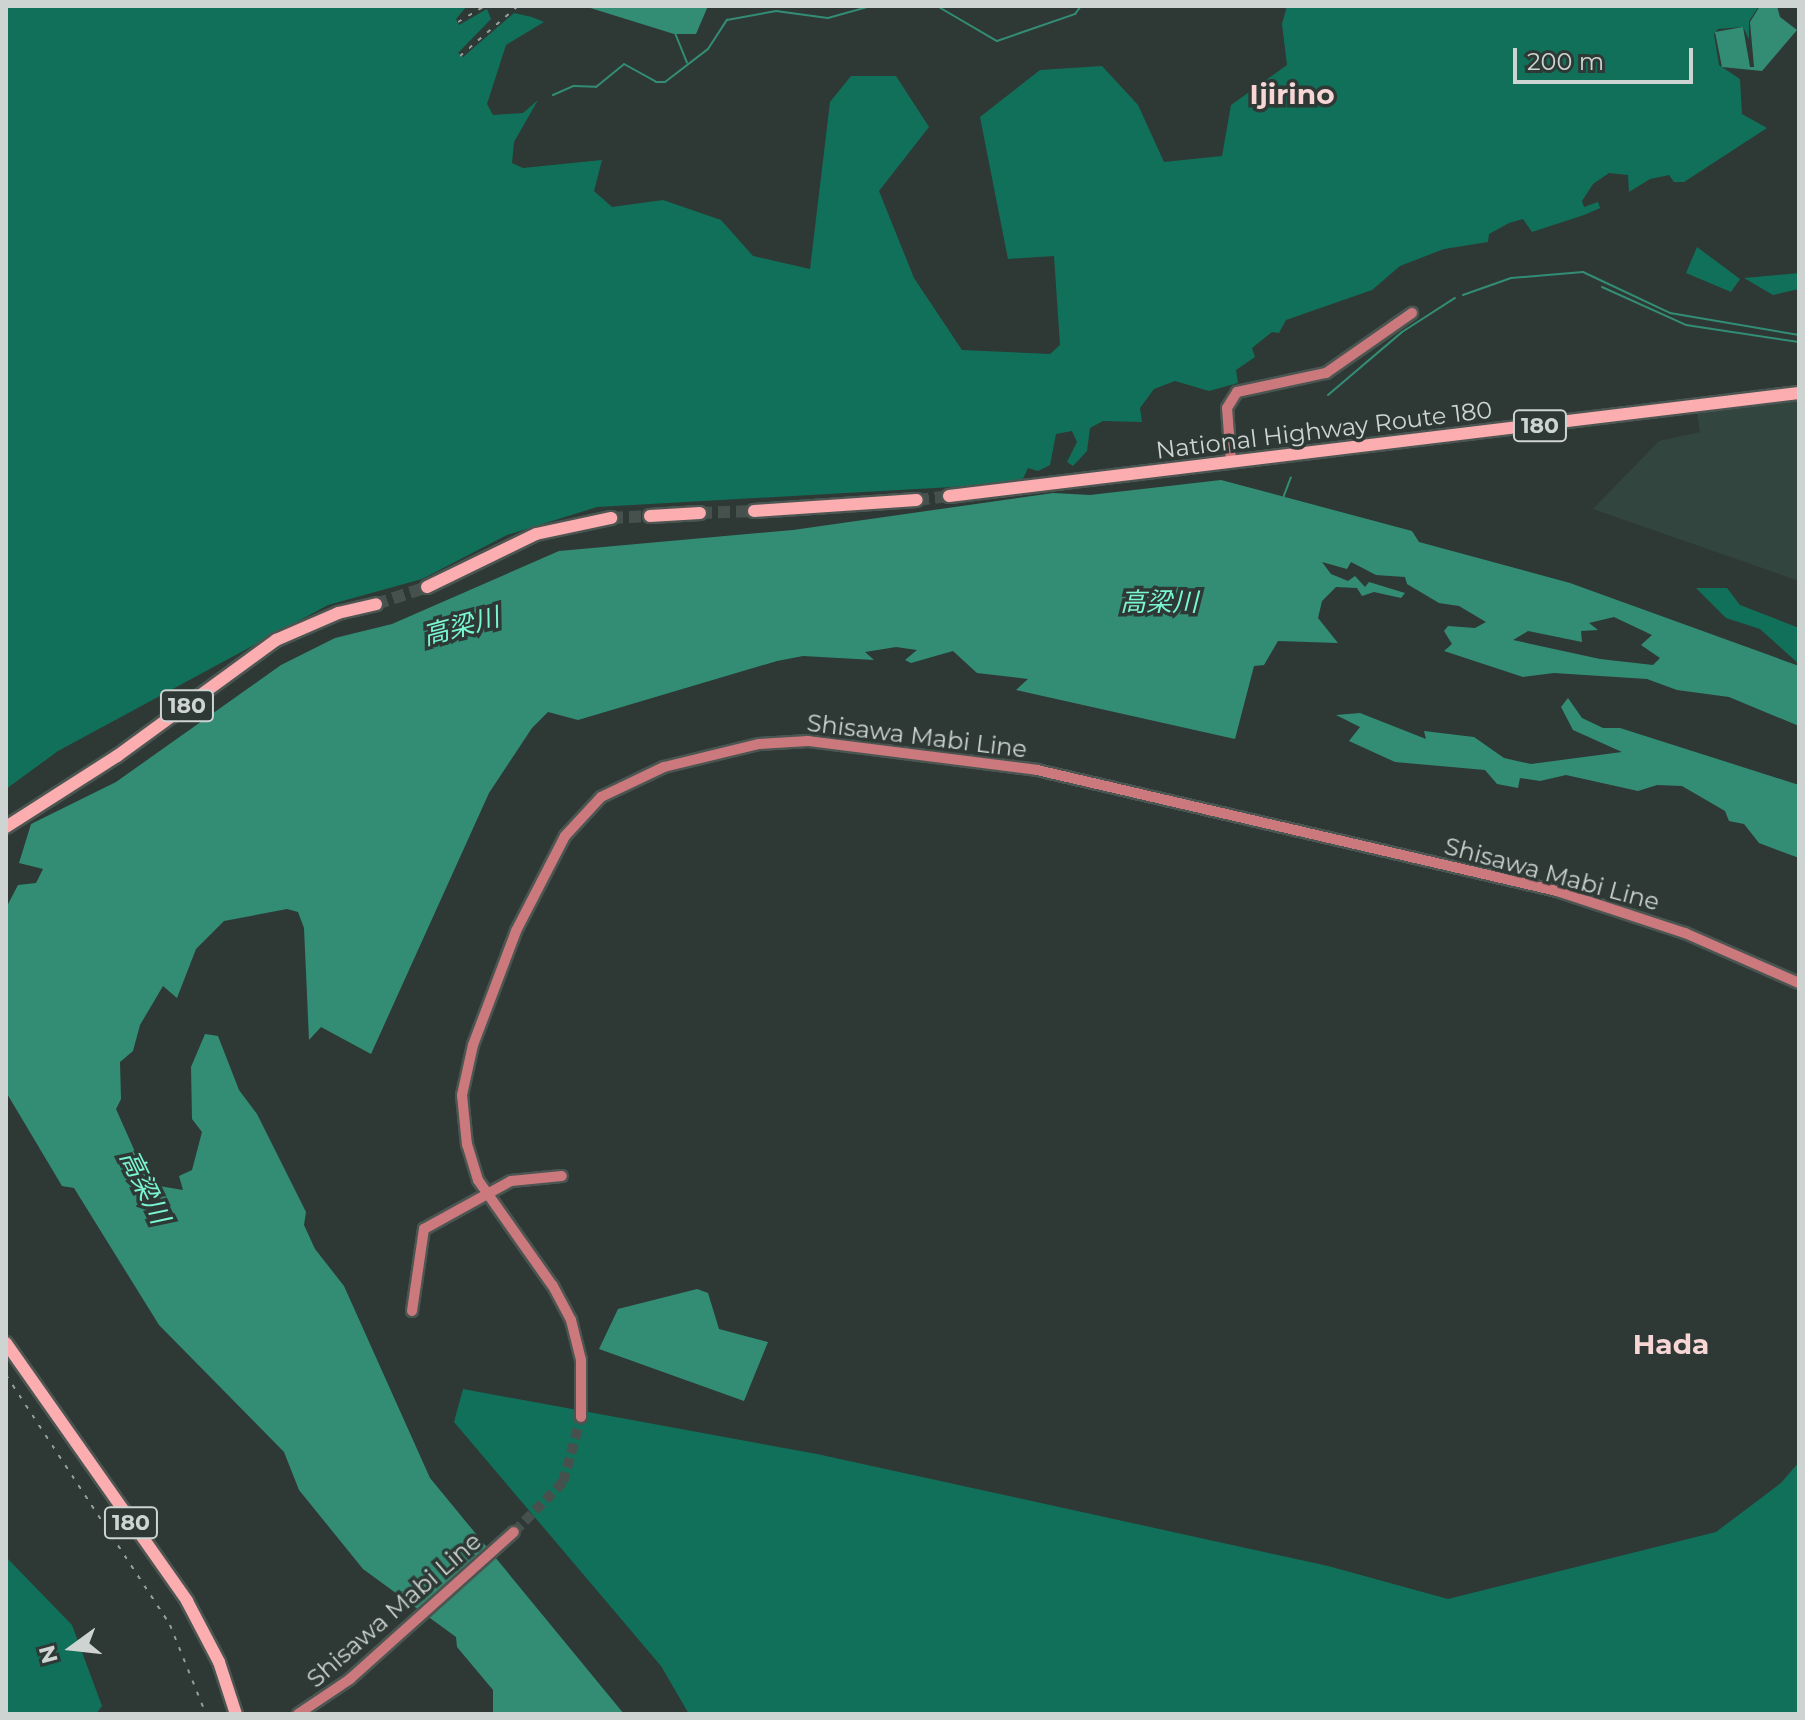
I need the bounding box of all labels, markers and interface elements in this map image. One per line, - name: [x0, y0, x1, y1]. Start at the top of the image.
- scale bar: [1517, 32, 1697, 82]
- text: 200 m: [1527, 47, 1604, 76]
- district label: Ijirino: [1250, 77, 1334, 111]
- street label: National Highway Route 180: [1154, 395, 1494, 465]
- road number: 180: [1512, 408, 1568, 444]
- water label: 高梁川: [1120, 587, 1198, 619]
- water label: 高梁川: [419, 602, 503, 652]
- road number: 180: [159, 688, 215, 724]
- street label: Shisawa Mabi Line: [805, 708, 1029, 764]
- street label: Shisawa Mabi Line: [1441, 831, 1663, 917]
- water label: 高梁川: [113, 1145, 175, 1229]
- district label: Hada: [1633, 1327, 1709, 1361]
- road number: 180: [103, 1505, 159, 1541]
- street label: Shisawa Mabi Line: [301, 1526, 487, 1694]
- north arrow: [32, 1608, 112, 1688]
- text: N: [33, 1642, 64, 1666]

